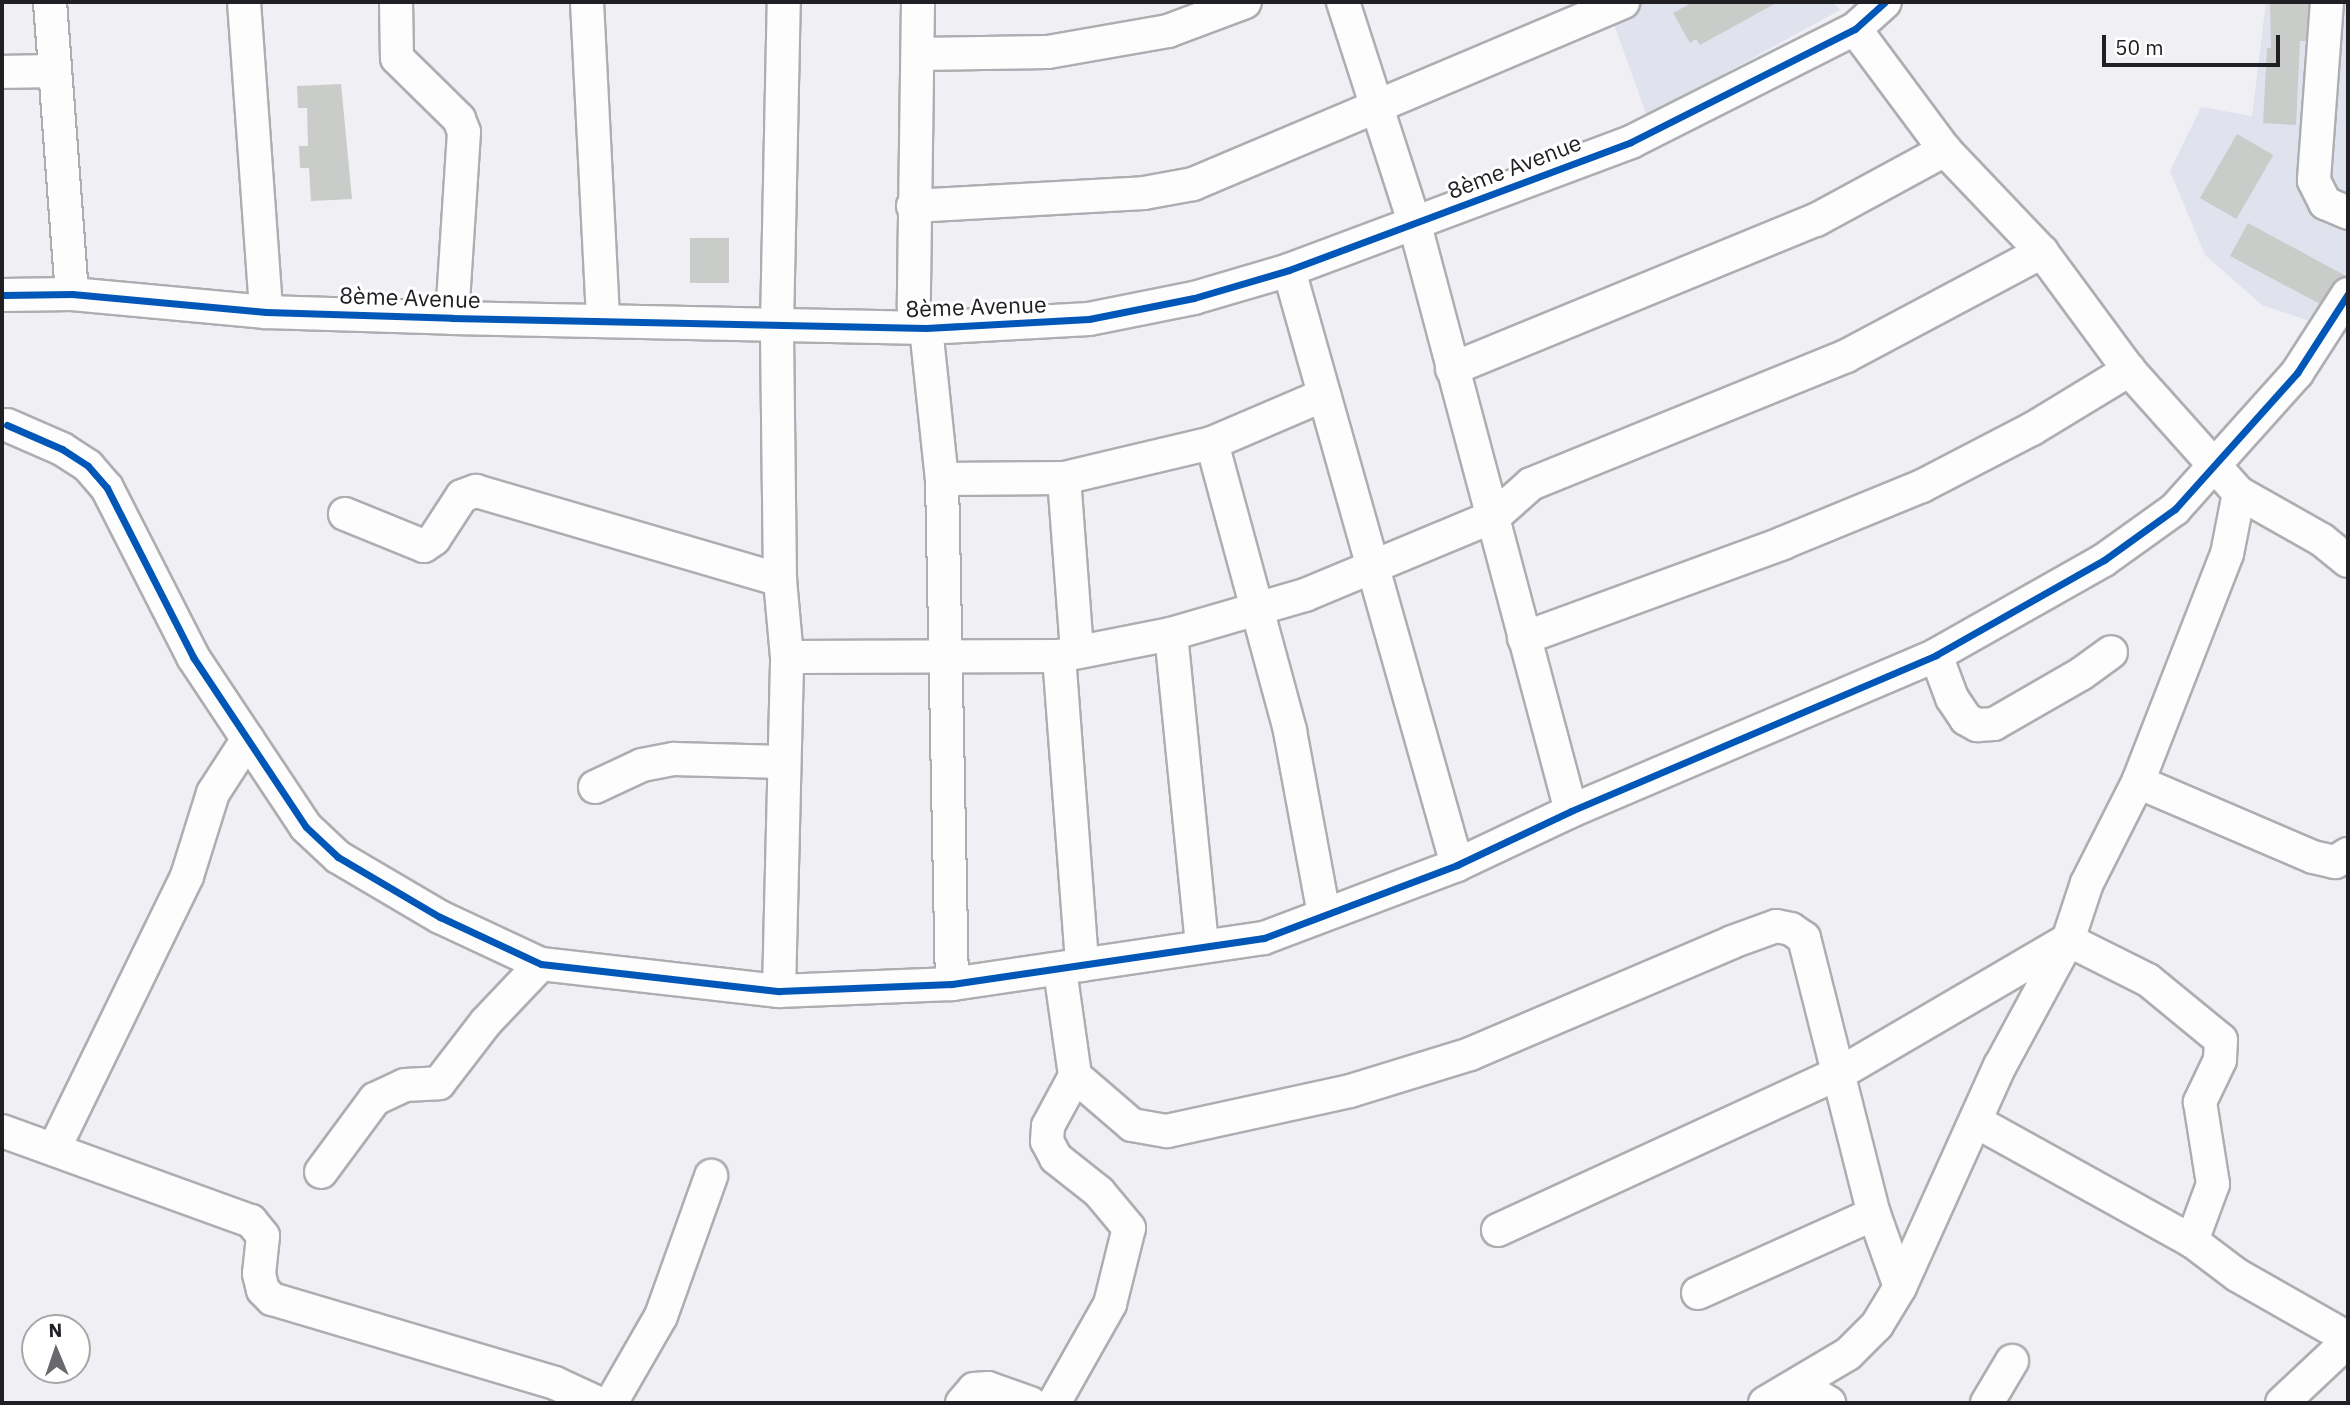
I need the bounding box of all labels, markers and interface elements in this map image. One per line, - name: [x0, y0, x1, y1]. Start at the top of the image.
- scale bar: [2105, 21, 2284, 65]
- text: 50 m: [2115, 33, 2164, 61]
- street label: 8ème Avenue: [1443, 128, 1585, 204]
- street label: 8ème Avenue: [339, 281, 481, 313]
- street label: 8ème Avenue: [905, 290, 1047, 322]
- north arrow: [21, 1314, 91, 1384]
- text: N: [48, 1318, 63, 1342]

